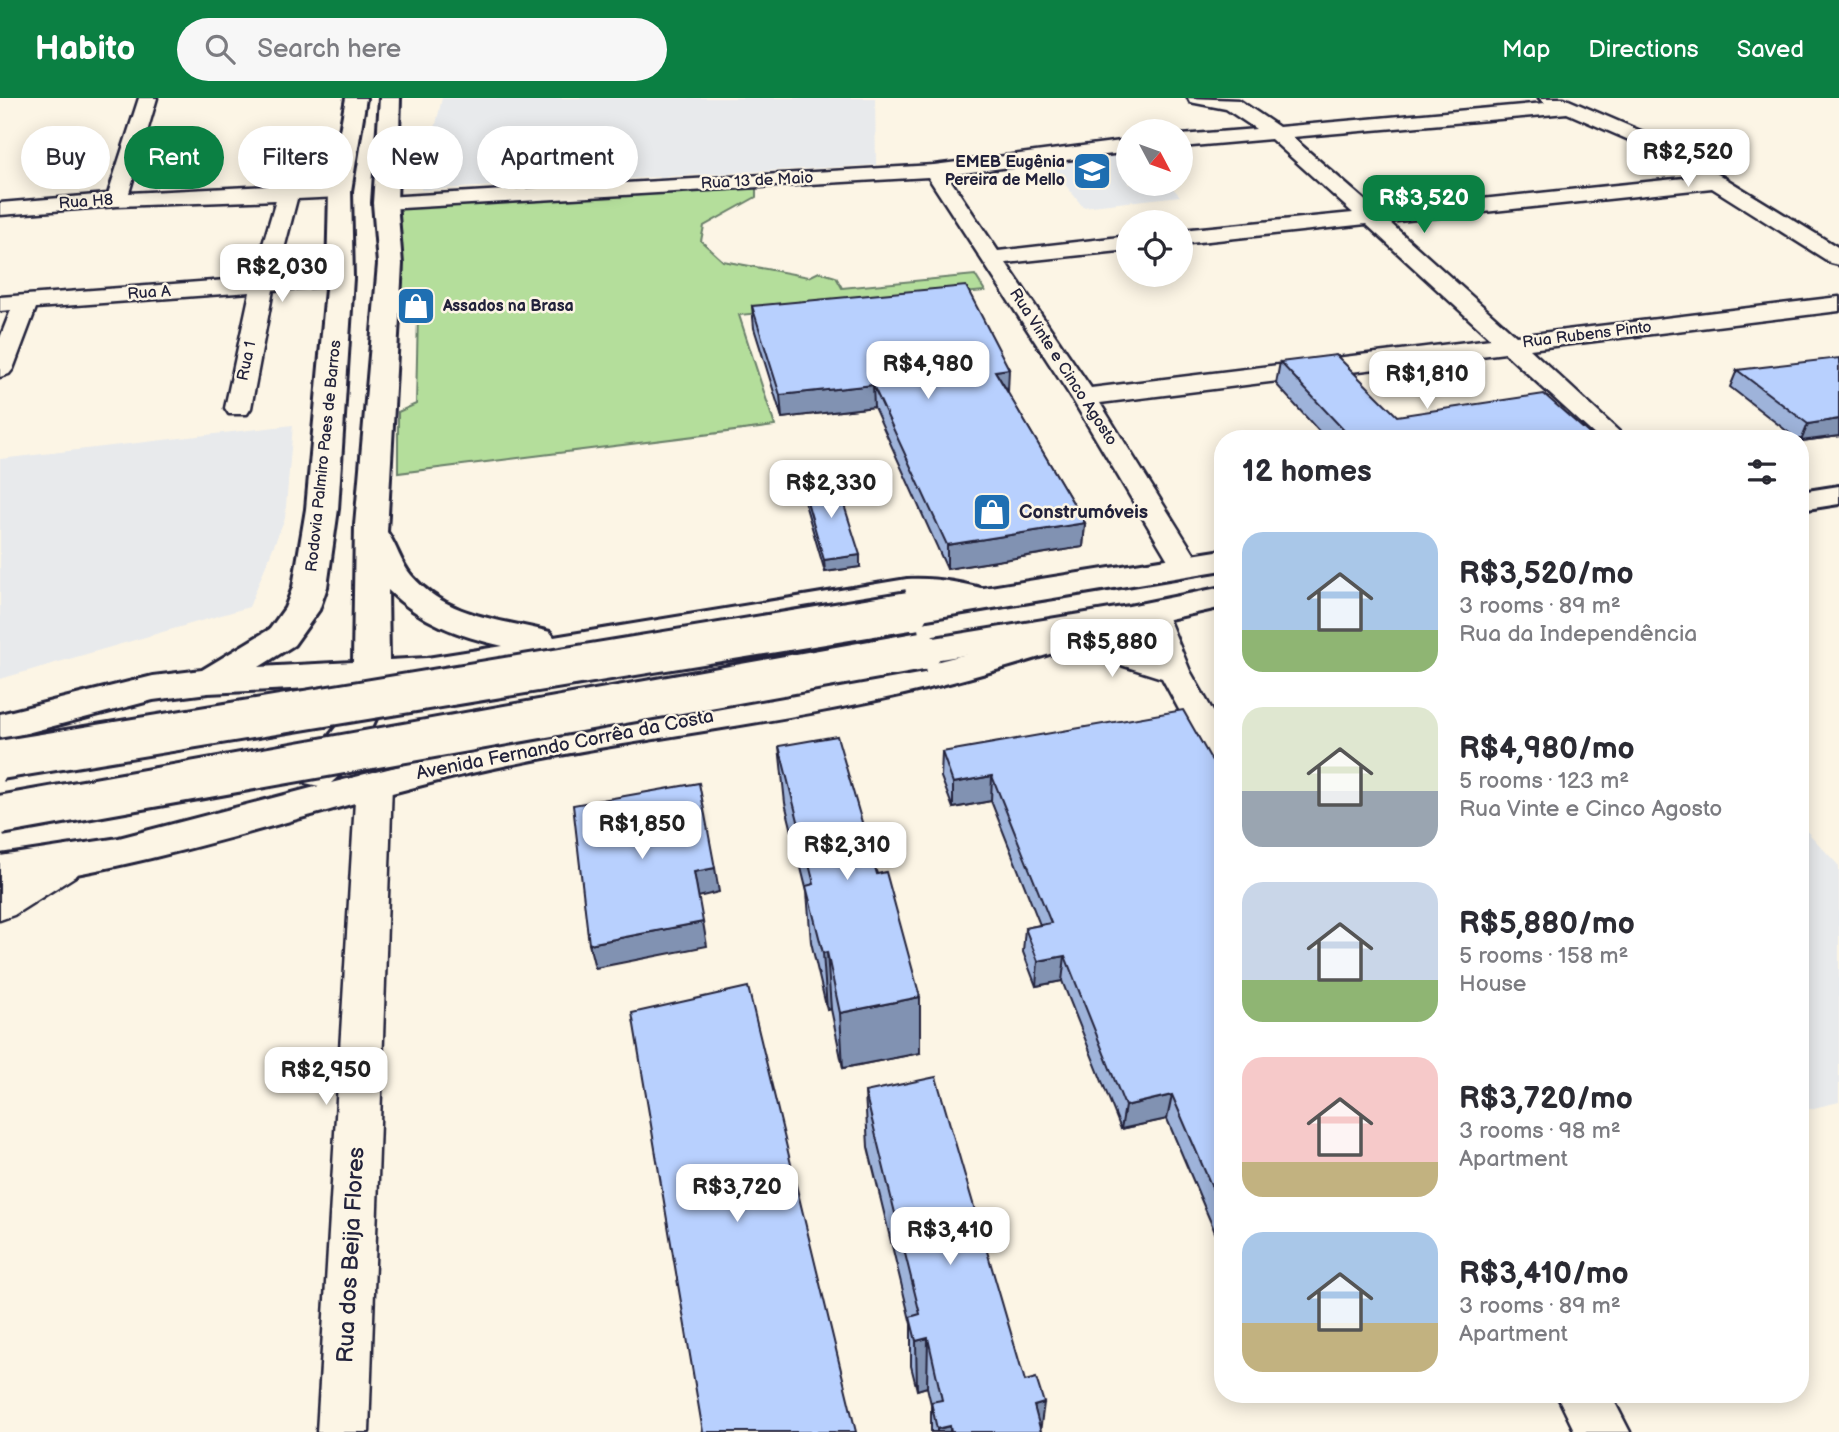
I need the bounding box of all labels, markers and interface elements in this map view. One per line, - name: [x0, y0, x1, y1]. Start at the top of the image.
- search box: [177, 18, 667, 81]
- text: Habito: [35, 29, 135, 69]
- icon: search: [201, 30, 239, 68]
- text: Search here: [257, 34, 401, 65]
- text: Map: [1502, 35, 1550, 64]
- text: Directions: [1588, 35, 1699, 64]
- text: Saved: [1737, 35, 1804, 64]
- north arrow: [1116, 119, 1194, 196]
- map controls: [1116, 119, 1193, 287]
- chip: Buy: [21, 126, 110, 189]
- chip: Rent: [124, 126, 224, 189]
- chip: Filters: [238, 126, 353, 189]
- chip: New: [367, 126, 463, 189]
- chip: Apartment: [477, 126, 638, 189]
- pin: R$2,520: [1623, 130, 1753, 189]
- text: R$2,520: [1643, 138, 1733, 166]
- school or university icon: EMEB Eugênia Pereira de Mello: [1071, 150, 1113, 192]
- place label: EMEB Eugênia Pereira de Mello: [945, 153, 1065, 190]
- street label: Rua 13 de Maio: [700, 169, 814, 193]
- pin: R$3,520: [1359, 176, 1489, 235]
- text: R$3,520: [1379, 184, 1469, 212]
- street label: Rua H8: [58, 191, 114, 213]
- button: locate: [1116, 210, 1193, 287]
- pin: R$2,030: [217, 244, 347, 304]
- text: R$2,030: [236, 253, 328, 281]
- street label: Rua A: [127, 282, 172, 304]
- shop icon: Assados na Brasa: [395, 285, 437, 327]
- street label: Rua Vinte e Cinco Agosto: [1005, 285, 1121, 449]
- place label: Assados na Brasa: [442, 297, 574, 316]
- street label: Rua Rubens Pinto: [1521, 318, 1653, 352]
- street label: Rodovia Palmiro Paes de Barros: [302, 339, 346, 573]
- street label: Rua 1: [234, 340, 260, 382]
- pin: R$4,980: [863, 342, 993, 401]
- text: R$4,980: [882, 350, 974, 378]
- pin: R$1,810: [1362, 352, 1492, 411]
- text: R$1,810: [1385, 360, 1469, 388]
- icon: filters: [1743, 453, 1781, 491]
- text: 12 homes: [1242, 454, 1372, 490]
- pin: R$2,330: [766, 460, 896, 520]
- text: R$2,330: [786, 469, 877, 497]
- shop icon: Construmóveis: [971, 491, 1013, 533]
- place label: Construmóveis: [1019, 501, 1148, 524]
- text: R$3,520/mo: [1459, 556, 1634, 592]
- icon: home: [1298, 560, 1382, 644]
- text: 3 rooms · 89 m²: [1459, 592, 1621, 620]
- pin: R$5,880: [1047, 620, 1177, 679]
- text: Rua da Independência: [1459, 620, 1697, 648]
- text: R$5,880: [1066, 628, 1158, 656]
- street label: Avenida Fernando Corrêa da Costa: [414, 705, 716, 785]
- text: R$4,980/mo: [1459, 731, 1635, 767]
- icon: home: [1298, 735, 1382, 819]
- text: 5 rooms · 123 m²: [1459, 767, 1629, 795]
- text: Rua Vinte e Cinco Agosto: [1459, 795, 1722, 823]
- pin: R$1,850: [577, 802, 707, 861]
- text: R$1,850: [598, 810, 686, 838]
- pin: R$2,310: [782, 822, 912, 882]
- text: R$2,310: [803, 831, 891, 859]
- text: R$5,880/mo: [1459, 906, 1635, 942]
- icon: home: [1298, 910, 1382, 994]
- text: 5 rooms · 158 m²: [1459, 942, 1628, 970]
- text: House: [1459, 970, 1526, 998]
- pin: R$2,950: [261, 1048, 391, 1107]
- text: R$2,950: [281, 1056, 371, 1084]
- text: R$3,720/mo: [1459, 1081, 1633, 1117]
- icon: home: [1298, 1085, 1382, 1169]
- text: 3 rooms · 98 m²: [1459, 1117, 1621, 1145]
- text: Apartment: [1459, 1145, 1568, 1173]
- street label: Rua dos Beija Flores: [331, 1146, 371, 1364]
- pin: R$3,720: [672, 1164, 802, 1224]
- text: R$3,720: [692, 1173, 782, 1201]
- pin: R$3,410: [885, 1208, 1015, 1267]
- text: R$3,410: [907, 1216, 993, 1244]
- text: R$3,410/mo: [1459, 1256, 1629, 1292]
- icon: home: [1298, 1260, 1382, 1344]
- text: 3 rooms · 89 m²: [1459, 1292, 1621, 1320]
- text: Apartment: [1459, 1320, 1568, 1348]

